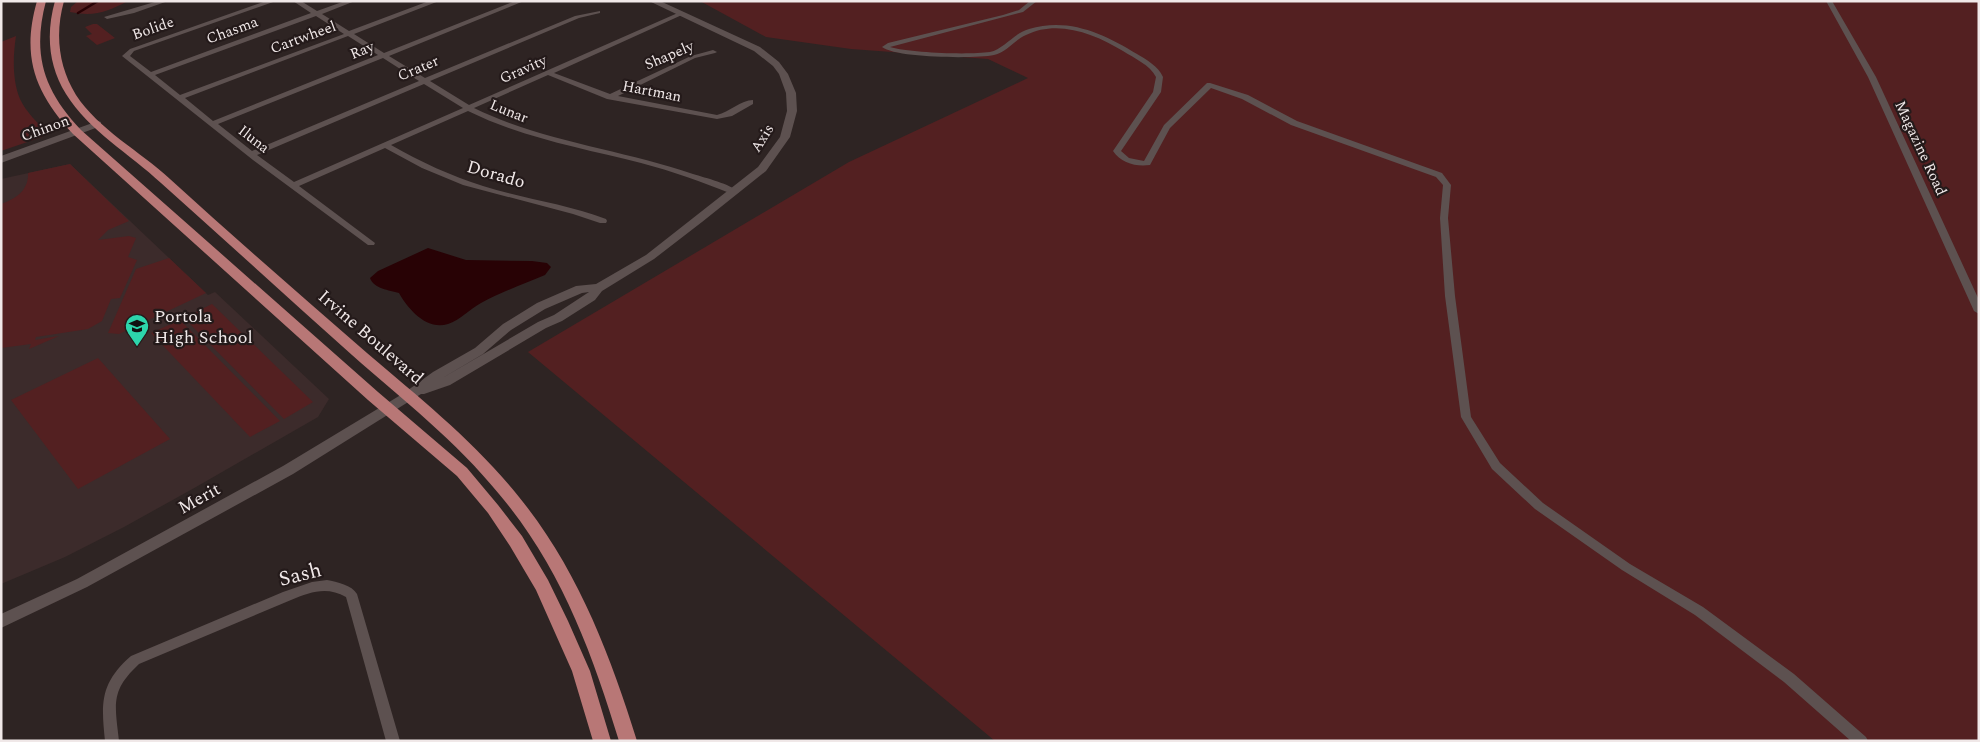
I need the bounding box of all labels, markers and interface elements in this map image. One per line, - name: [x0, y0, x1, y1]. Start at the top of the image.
- street label: Chasma: [203, 10, 262, 50]
- street label: Bolide: [129, 11, 177, 46]
- street label: Cartwheel: [267, 15, 339, 60]
- street label: Ray: [347, 35, 379, 66]
- street label: Shapely: [641, 35, 698, 76]
- street label: Crater: [394, 49, 442, 87]
- street label: Gravity: [496, 49, 551, 90]
- street label: Hartman: [620, 74, 684, 109]
- street label: Lunar: [486, 93, 532, 130]
- street label: Magazine Road: [1888, 97, 1953, 199]
- street label: Chinon: [18, 109, 73, 148]
- street label: Iluna: [233, 120, 275, 160]
- street label: Axis: [745, 120, 780, 157]
- street label: Dorado: [463, 153, 528, 196]
- street label: Irvine Boulevard: [312, 284, 430, 391]
- place label: Portola High School: [154, 303, 253, 351]
- school or university icon: Portola High School: [124, 313, 150, 347]
- street label: Merit: [173, 476, 226, 521]
- street label: Sash: [275, 554, 325, 596]

